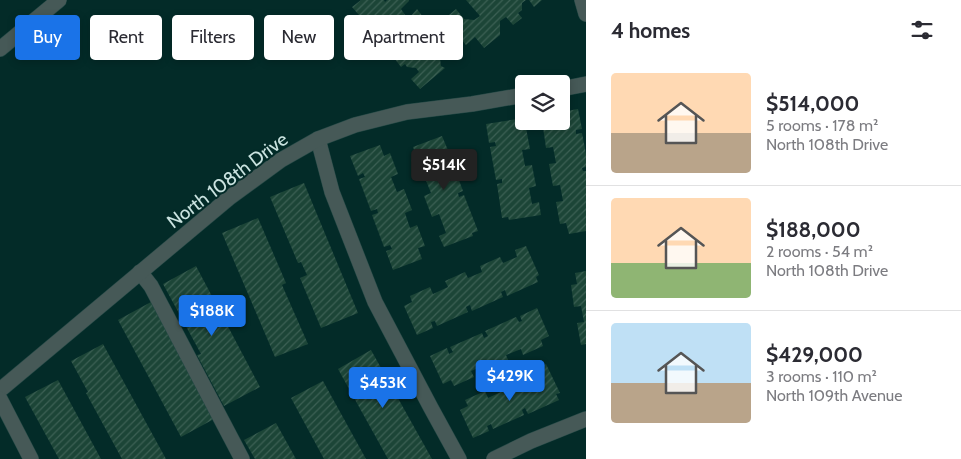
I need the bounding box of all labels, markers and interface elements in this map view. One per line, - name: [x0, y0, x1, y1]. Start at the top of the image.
- chip: Buy: [15, 15, 80, 60]
- chip: Rent: [90, 15, 162, 60]
- chip: Filters: [172, 15, 254, 60]
- chip: New: [264, 15, 334, 60]
- chip: Apartment: [344, 15, 463, 60]
- icon: filters: [908, 16, 936, 44]
- text: 4 homes: [611, 18, 690, 43]
- map controls: [515, 75, 570, 130]
- button: layers: [515, 75, 570, 130]
- text: $514,000: [766, 91, 859, 116]
- icon: home: [651, 93, 711, 153]
- text: 5 rooms · 178 m²: [766, 116, 878, 135]
- street label: North 108th Drive: [162, 127, 292, 233]
- text: North 108th Drive: [766, 135, 888, 154]
- pin: $514K: [409, 148, 479, 191]
- text: $514K: [422, 155, 466, 174]
- text: $188,000: [766, 217, 860, 242]
- icon: home: [651, 218, 711, 278]
- text: 2 rooms · 54 m²: [766, 242, 873, 261]
- text: North 108th Drive: [766, 261, 888, 280]
- pin: $188K: [177, 294, 247, 337]
- text: $188K: [190, 301, 234, 320]
- text: $429,000: [766, 342, 863, 367]
- icon: home: [651, 343, 711, 403]
- pin: $429K: [475, 360, 545, 402]
- pin: $453K: [348, 366, 418, 409]
- text: $429K: [487, 366, 533, 385]
- text: 3 rooms · 110 m²: [766, 367, 877, 386]
- text: $453K: [360, 373, 406, 392]
- text: North 109th Avenue: [766, 386, 902, 405]

